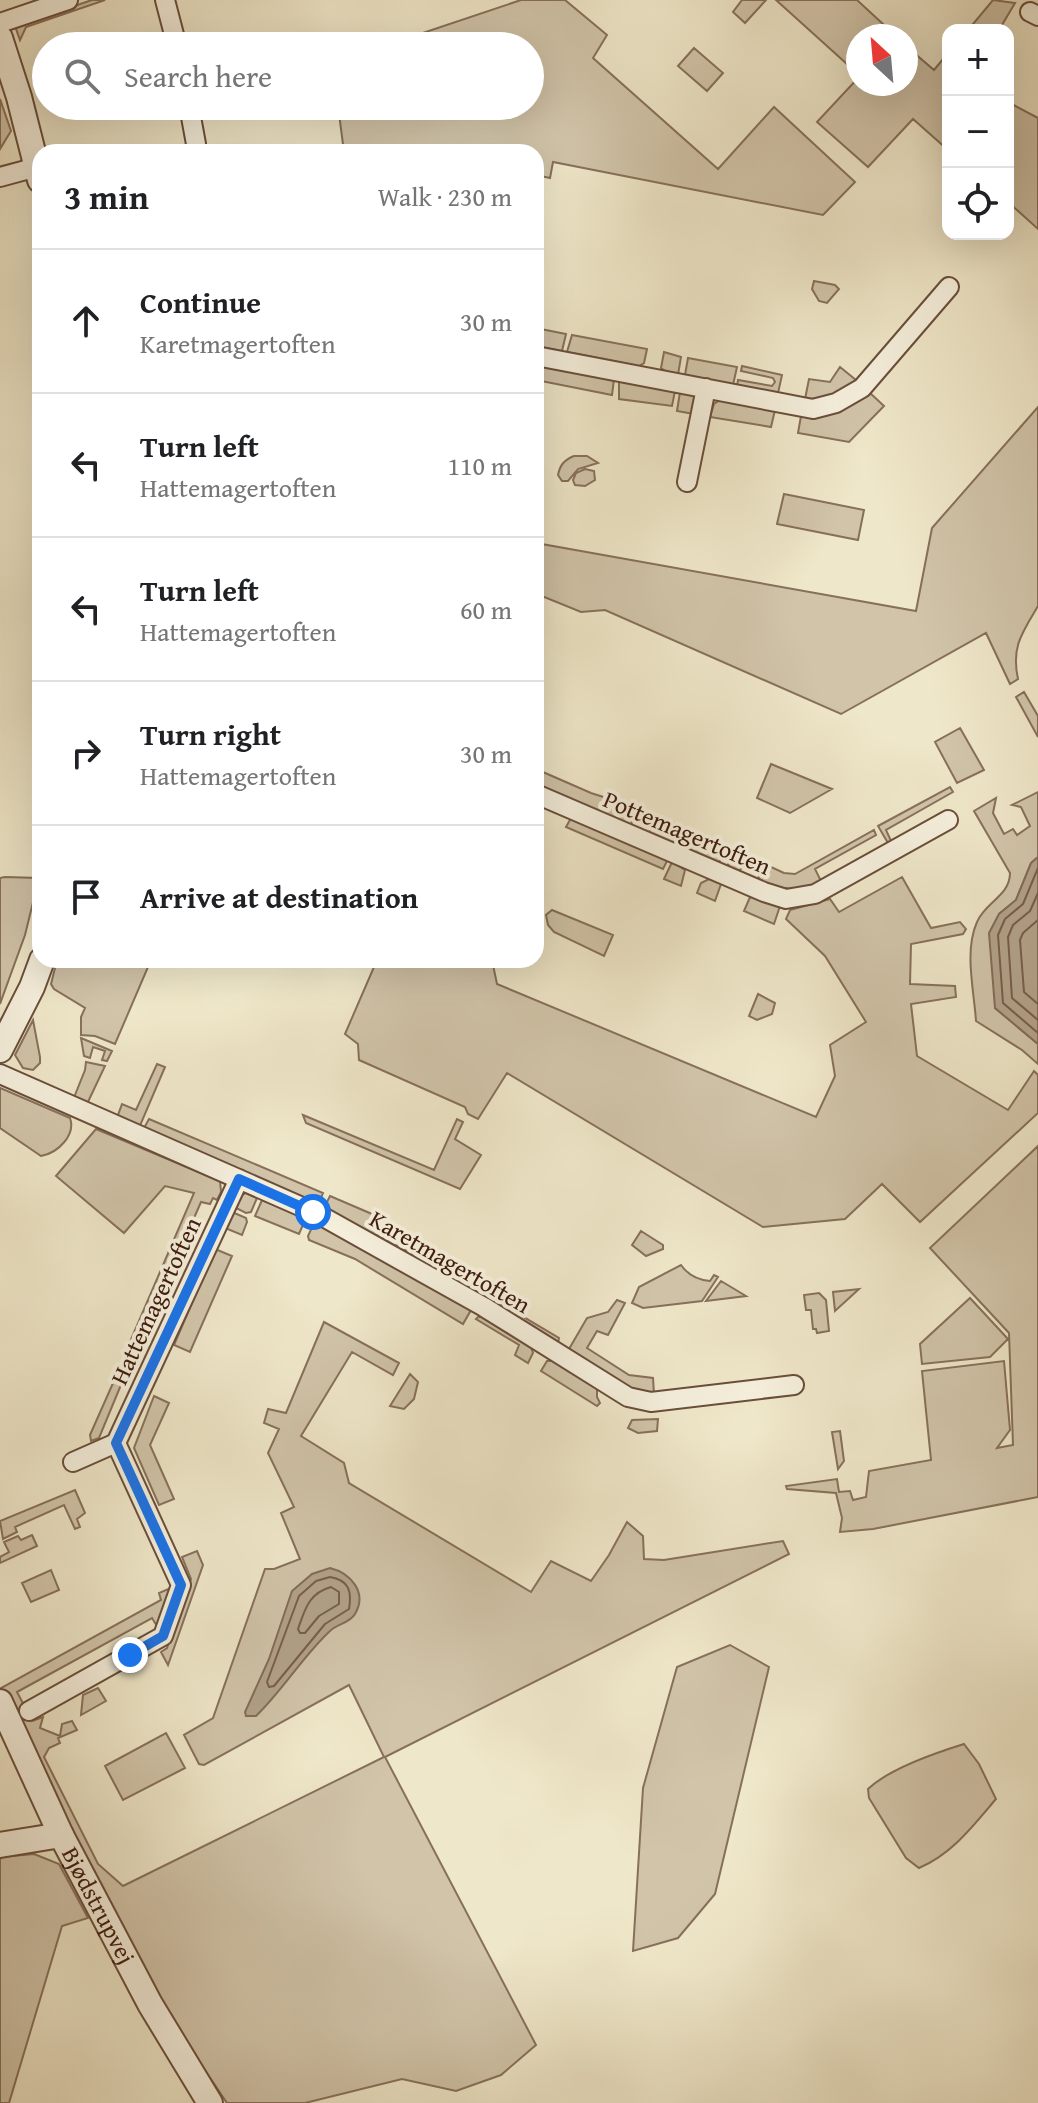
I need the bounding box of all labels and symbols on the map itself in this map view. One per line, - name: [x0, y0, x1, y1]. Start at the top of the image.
- north arrow: [846, 24, 918, 96]
- street label: Pottemagertoften: [598, 781, 777, 884]
- route start: [295, 1194, 331, 1230]
- street label: Karetmagertoften: [363, 1201, 538, 1322]
- street label: Hattemagertoften: [101, 1211, 210, 1390]
- route end: [112, 1637, 148, 1673]
- street label: Bjødstrupvej: [53, 1840, 144, 1970]

